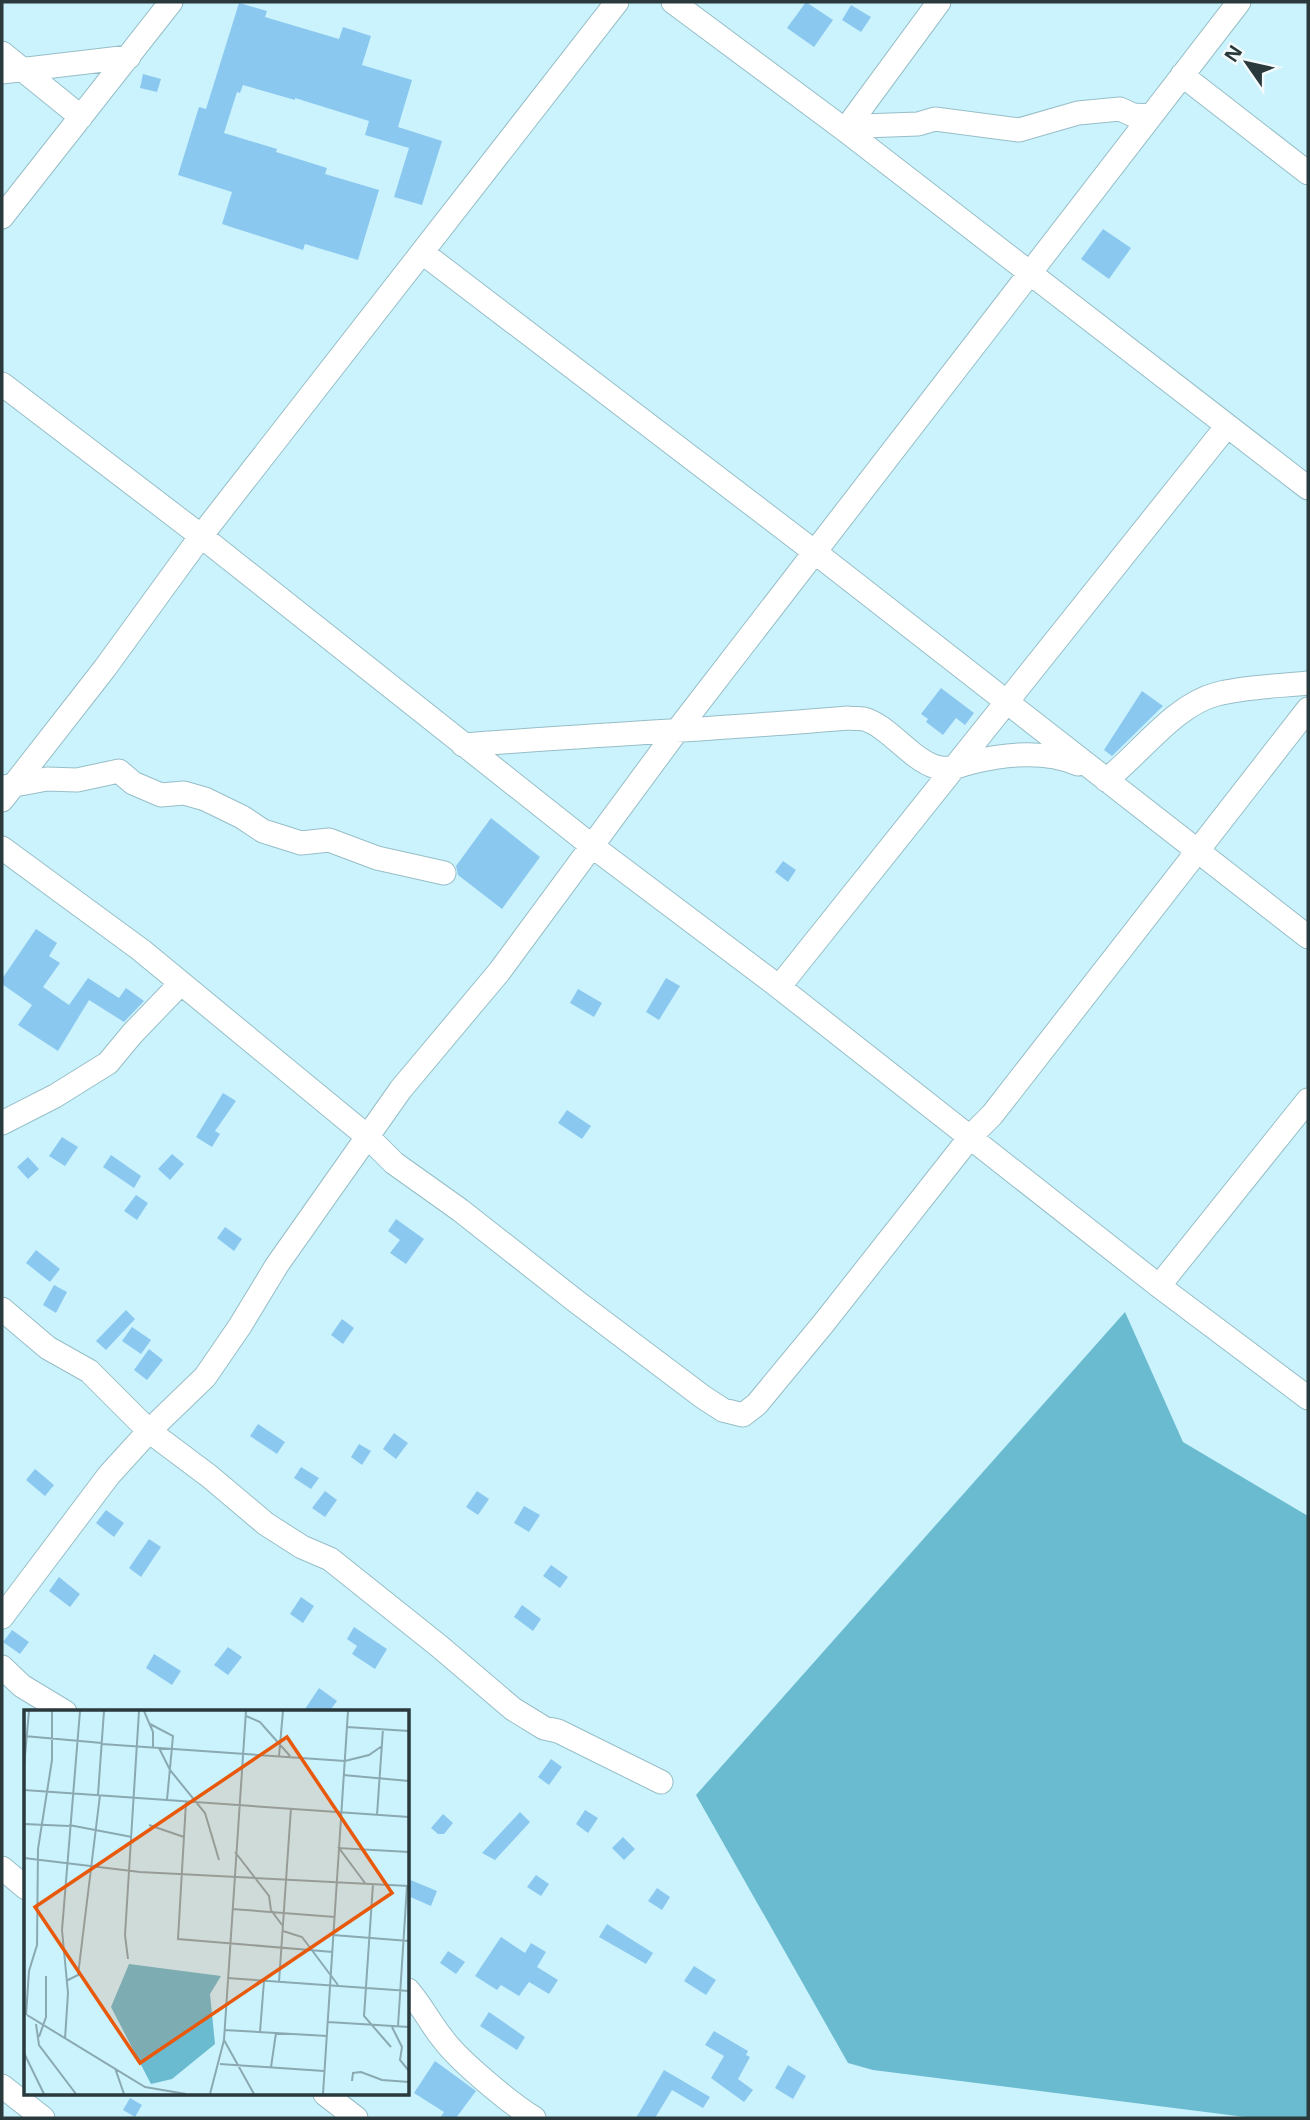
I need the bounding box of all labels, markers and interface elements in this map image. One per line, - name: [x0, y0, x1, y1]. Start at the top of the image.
- north arrow: [1212, 28, 1282, 98]
- text: N: [1218, 40, 1248, 67]
- inset map: [24, 1710, 410, 2096]

